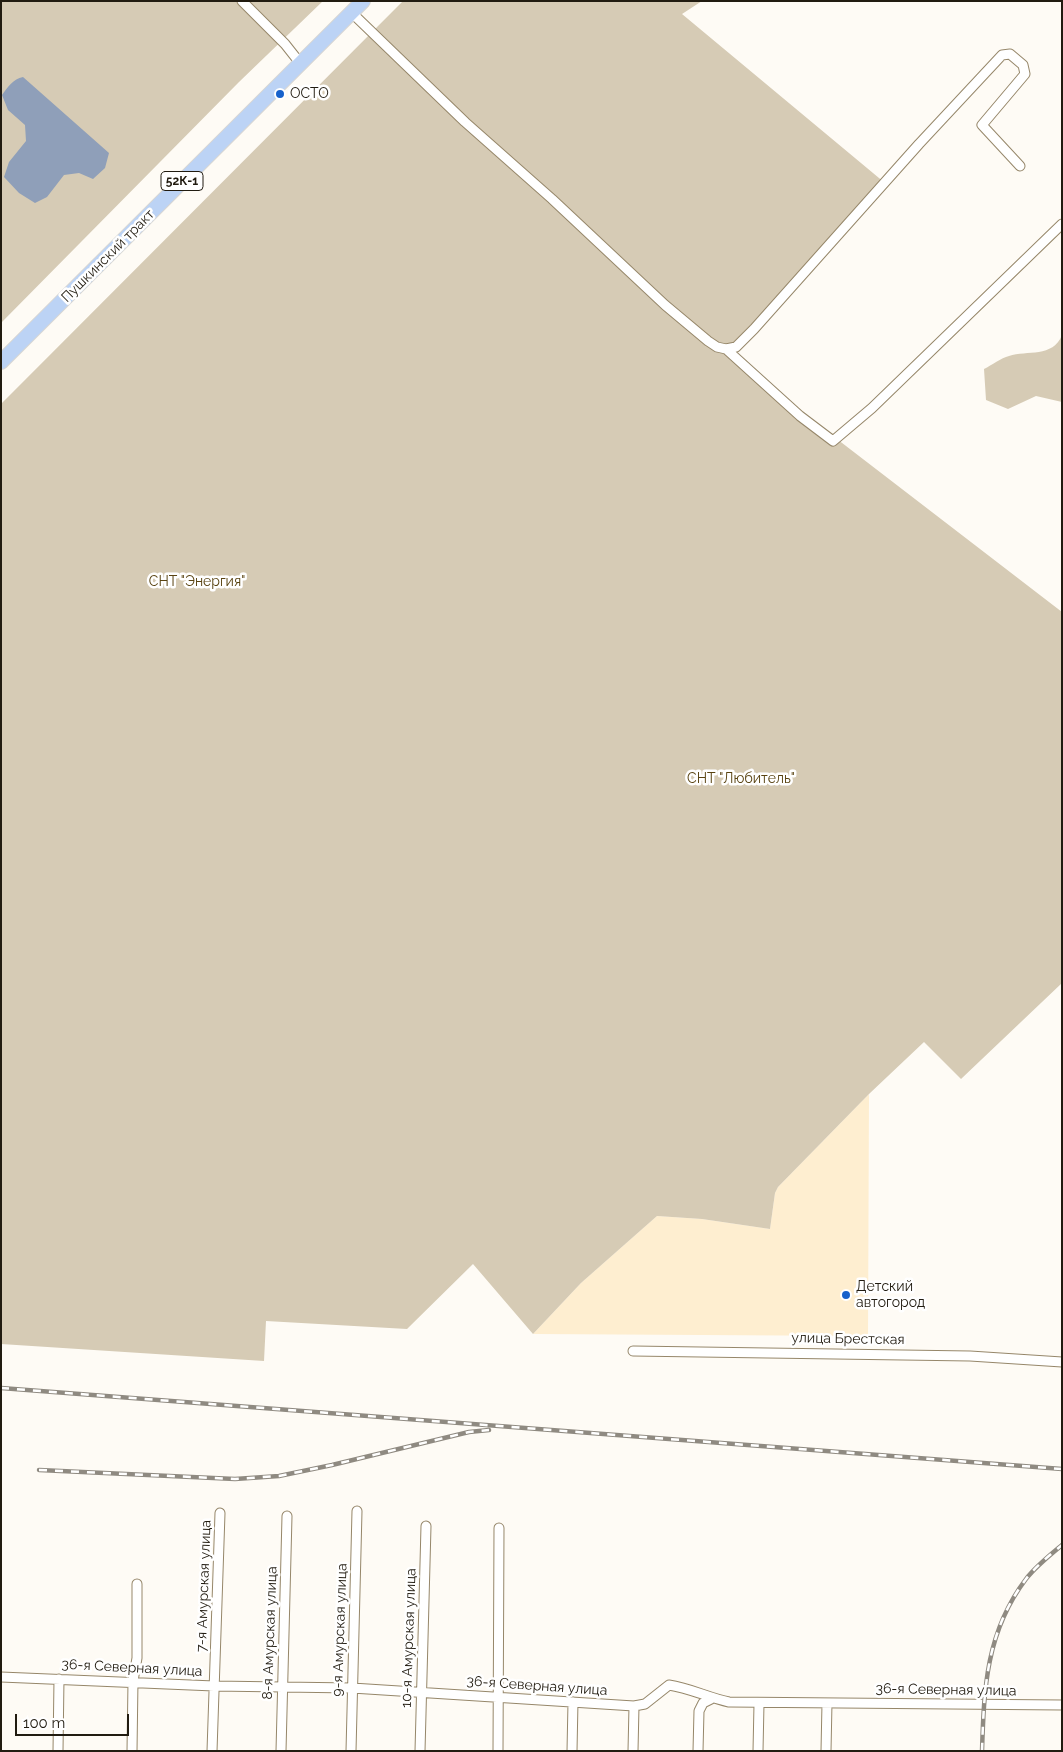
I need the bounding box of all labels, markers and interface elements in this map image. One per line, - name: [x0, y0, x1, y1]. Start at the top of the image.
- place label: ОСТО: [290, 86, 329, 102]
- marker: ОСТО: [274, 88, 286, 100]
- road number: 52К-1: [161, 172, 203, 190]
- street label: Пушкинский тракт: [58, 206, 158, 306]
- park label: СНТ "Энергия": [149, 574, 245, 590]
- park label: СНТ "Любитель": [687, 771, 795, 787]
- place label: Детский автогород: [856, 1279, 925, 1311]
- marker: Детский автогород: [840, 1289, 852, 1301]
- street label: улица Брестская: [791, 1330, 905, 1348]
- street label: 7-я Амурская улица: [193, 1520, 215, 1652]
- street label: 9-я Амурская улица: [329, 1563, 351, 1697]
- street label: 8-я Амурская улица: [259, 1566, 281, 1700]
- street label: 10-я Амурская улица: [398, 1568, 420, 1708]
- street label: 36-я Северная улица: [61, 1656, 203, 1680]
- street label: 36-я Северная улица: [466, 1673, 608, 1699]
- street label: 36-я Северная улица: [875, 1680, 1017, 1700]
- scale bar: [18, 1704, 131, 1736]
- text: 100 m: [23, 1714, 65, 1732]

